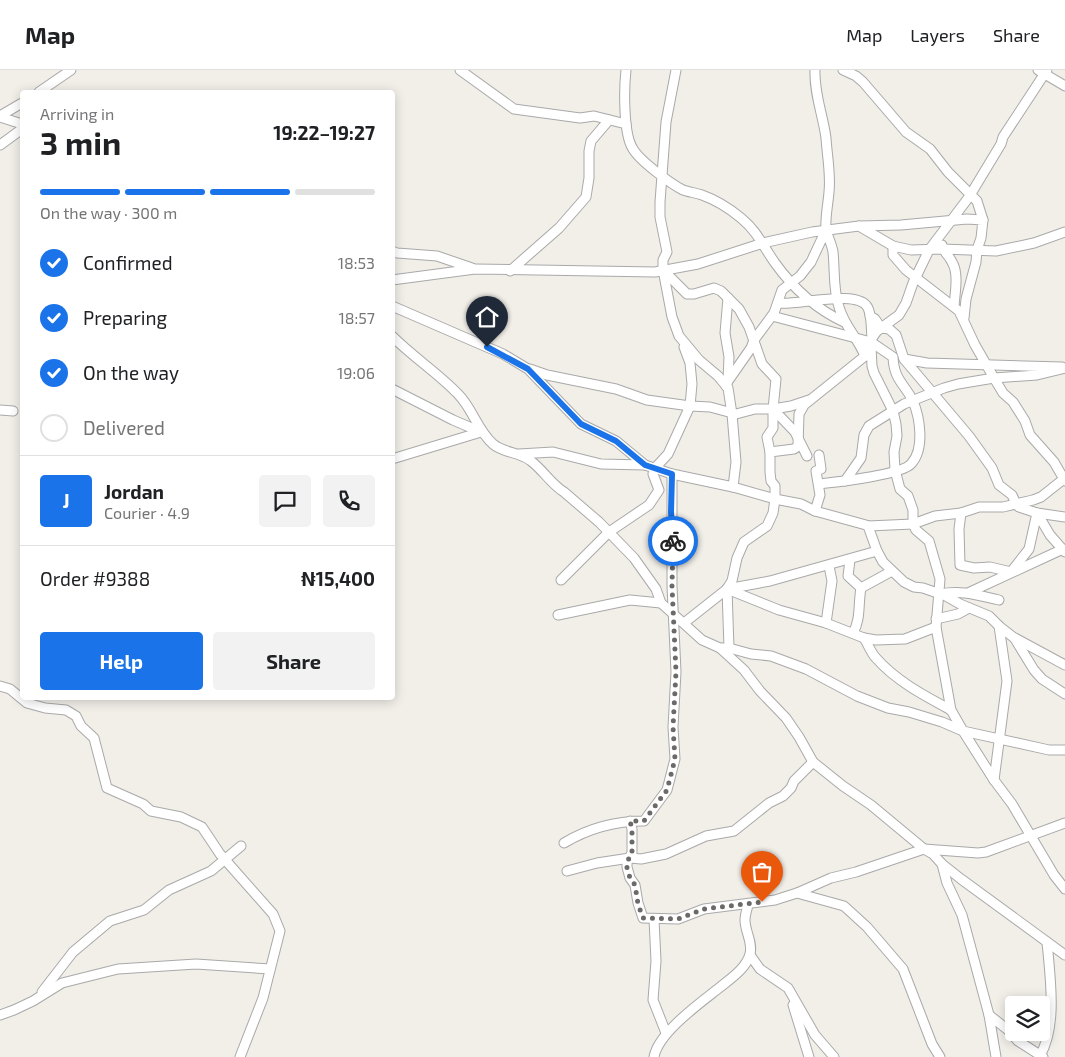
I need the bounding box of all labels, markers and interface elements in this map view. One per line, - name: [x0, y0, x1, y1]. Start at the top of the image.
- text: Map: [25, 20, 75, 49]
- text: Map: [846, 24, 882, 46]
- text: Layers: [910, 24, 965, 46]
- text: Share: [993, 24, 1040, 46]
- text: Arriving in: [40, 104, 114, 123]
- text: 19:22–19:27: [273, 121, 375, 144]
- text: 3 min: [40, 123, 121, 161]
- text: On the way · 300 m: [40, 203, 177, 222]
- icon: check: [40, 249, 68, 277]
- text: Confirmed: [83, 251, 173, 274]
- text: 18:53: [338, 253, 375, 272]
- pin: [466, 296, 508, 347]
- icon: home: [473, 303, 501, 331]
- icon: check: [40, 304, 68, 332]
- text: Preparing: [83, 306, 167, 329]
- text: 18:57: [338, 308, 375, 327]
- icon: check: [40, 359, 68, 387]
- text: On the way: [83, 361, 179, 384]
- text: 19:06: [337, 363, 375, 382]
- text: Delivered: [83, 416, 165, 439]
- button: chat: [259, 475, 311, 527]
- button: phone: [323, 475, 375, 527]
- text: Jordan: [104, 480, 164, 503]
- text: J: [62, 489, 70, 512]
- text: Courier · 4.9: [104, 503, 190, 522]
- courier: [648, 516, 698, 566]
- icon: bike: [659, 527, 687, 555]
- text: Order #9388: [40, 567, 150, 590]
- text: ₦15,400: [301, 567, 375, 590]
- button: Help: [40, 632, 203, 690]
- button: Share: [213, 632, 375, 690]
- pin: [741, 851, 783, 902]
- icon: bag: [748, 858, 776, 886]
- map controls: [1005, 996, 1050, 1041]
- button: layers: [1005, 996, 1050, 1041]

